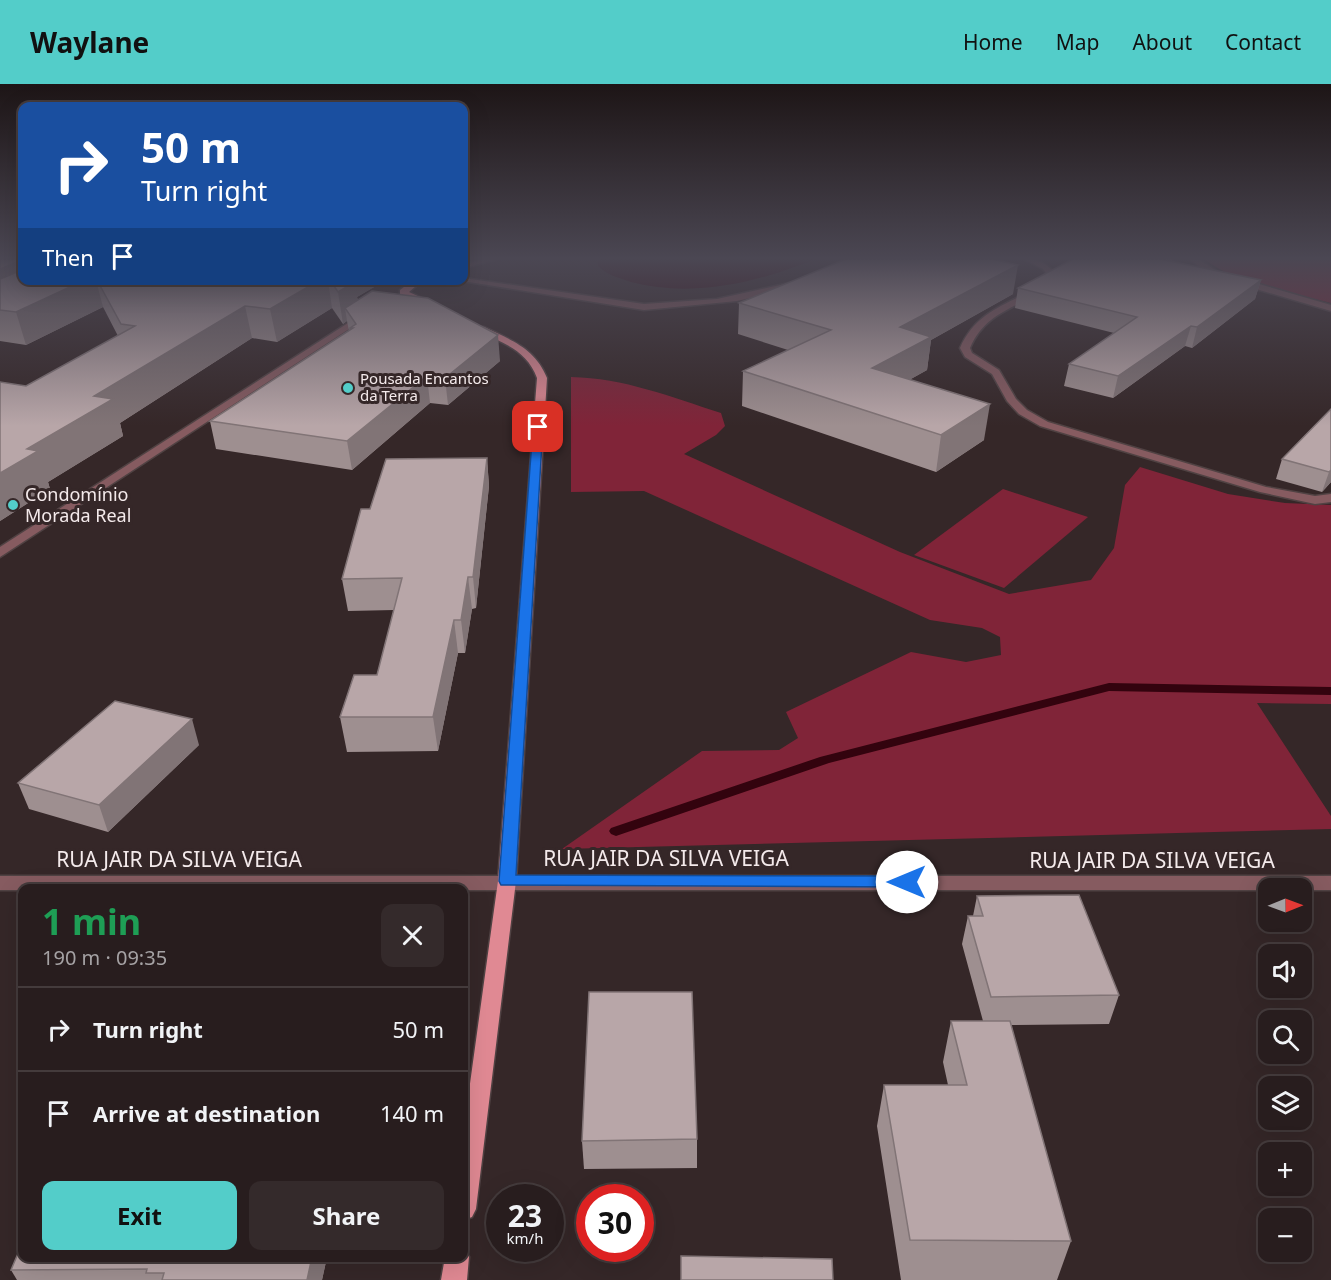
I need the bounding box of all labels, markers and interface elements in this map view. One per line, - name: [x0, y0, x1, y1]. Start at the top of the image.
- text: Waylane: [30, 23, 149, 61]
- text: Home: [963, 28, 1023, 56]
- text: Map: [1056, 28, 1099, 56]
- text: About: [1132, 28, 1192, 56]
- text: Contact: [1225, 28, 1301, 56]
- text: 50 m: [141, 118, 241, 175]
- icon: right: [42, 126, 120, 204]
- text: Turn right: [141, 172, 267, 209]
- icon: arrive: [106, 240, 139, 273]
- text: Then: [42, 242, 94, 272]
- place label: Pousada Encantos da Terra: [360, 368, 489, 405]
- marker: Pousada Encantos da Terra: [341, 381, 355, 395]
- pin: [512, 401, 563, 452]
- icon: arrive: [521, 410, 554, 443]
- place label: Condomínio Morada Real: [25, 482, 131, 527]
- marker: Condomínio Morada Real: [6, 498, 20, 512]
- street label: RUA JAIR DA SILVA VEIGA: [543, 844, 789, 872]
- street label: RUA JAIR DA SILVA VEIGA: [56, 845, 302, 873]
- street label: RUA JAIR DA SILVA VEIGA: [1029, 846, 1275, 874]
- position arrow: [875, 850, 939, 914]
- north arrow: [1258, 878, 1312, 932]
- map controls: [1258, 878, 1312, 1262]
- text: 1 min: [42, 897, 141, 946]
- button: close: [381, 904, 444, 967]
- text: 190 m · 09:35: [42, 944, 167, 971]
- button: sound: [1258, 944, 1312, 998]
- button: search: [1258, 1010, 1312, 1064]
- icon: right: [42, 1013, 75, 1046]
- text: Turn right: [93, 1014, 203, 1044]
- text: 50 m: [393, 1014, 444, 1044]
- button: layers: [1258, 1076, 1312, 1130]
- icon: arrive: [42, 1097, 75, 1130]
- text: Arrive at destination: [93, 1098, 320, 1128]
- text: 140 m: [380, 1098, 444, 1128]
- button: +: [1258, 1142, 1312, 1196]
- button: Exit: [42, 1181, 237, 1250]
- button: Share: [249, 1181, 444, 1250]
- speed limit sign: 30: [576, 1184, 654, 1262]
- text: 23: [508, 1195, 542, 1236]
- button: −: [1258, 1208, 1312, 1262]
- text: km/h: [507, 1228, 543, 1248]

